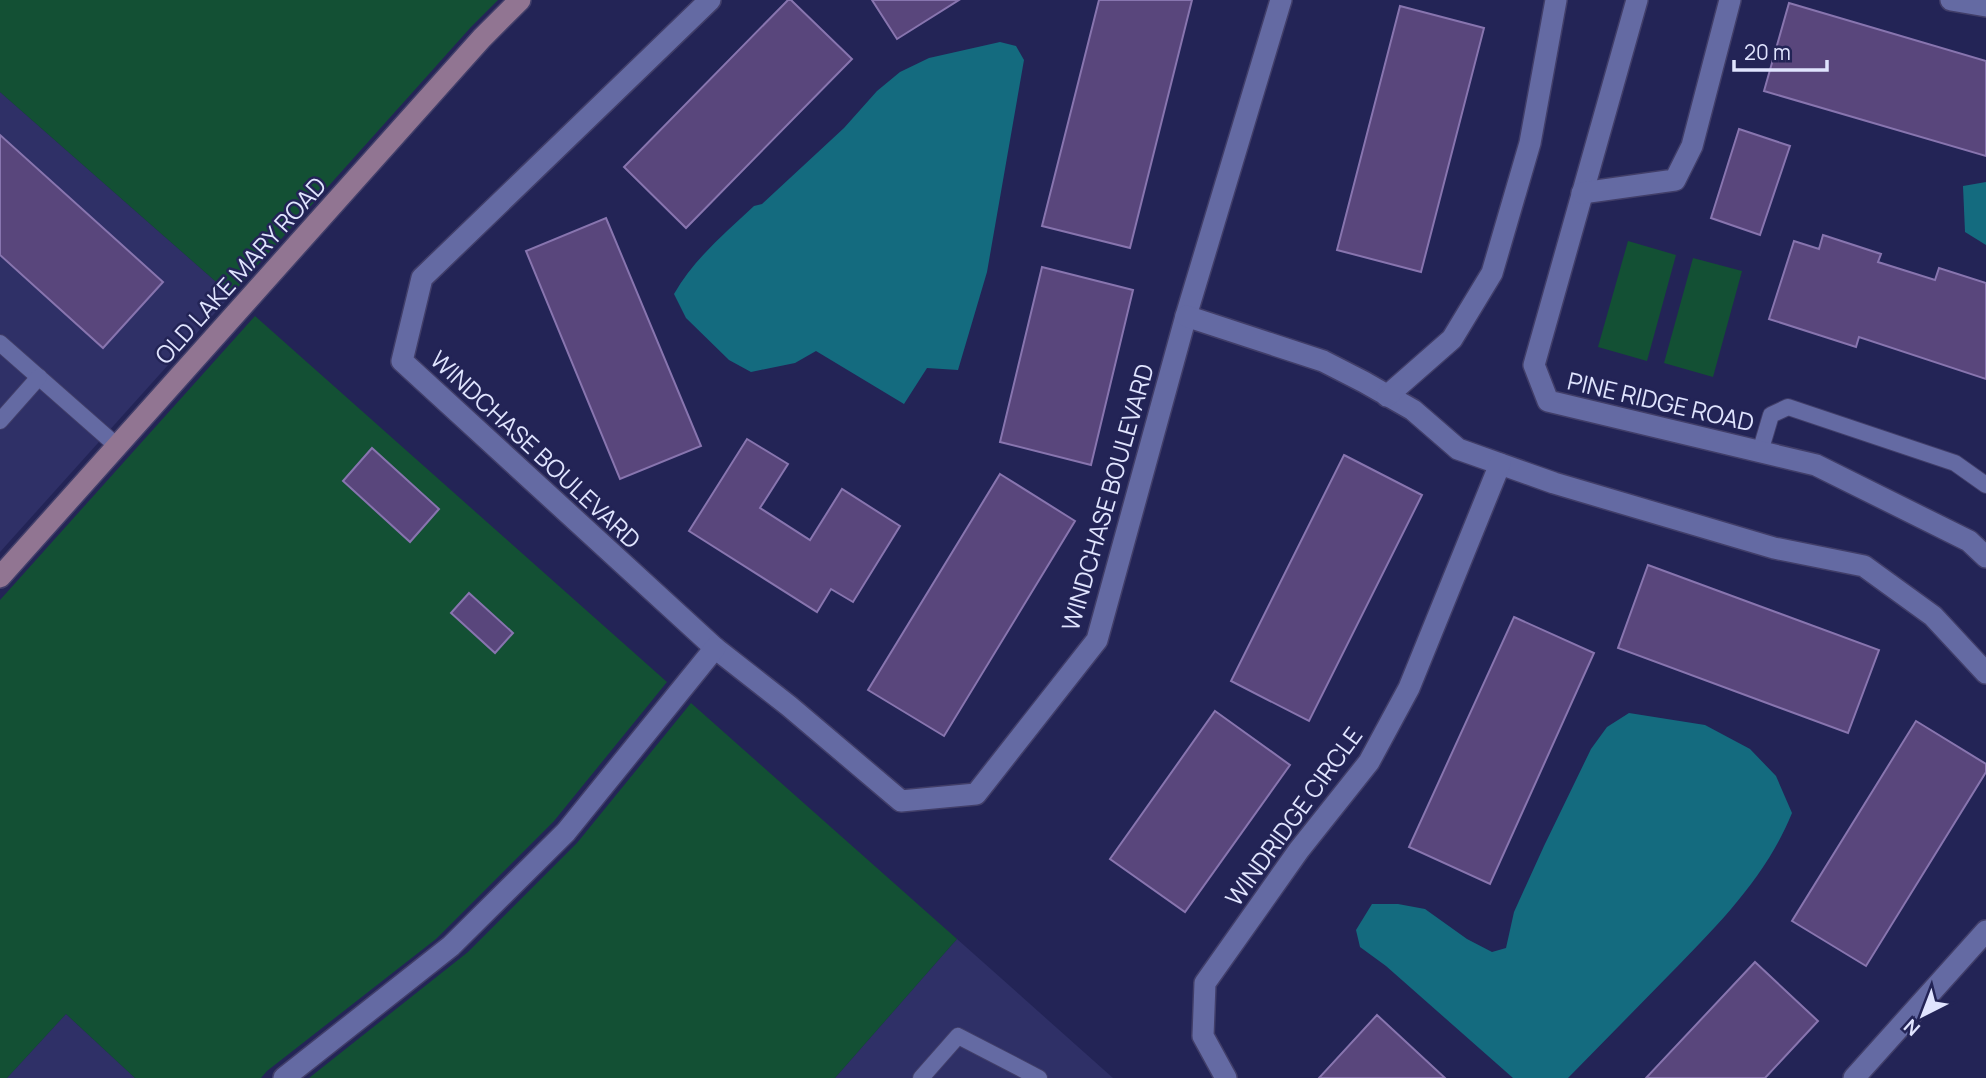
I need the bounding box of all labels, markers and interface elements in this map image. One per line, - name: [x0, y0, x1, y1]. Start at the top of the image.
- scale bar: [1734, 28, 1827, 72]
- text: 20 m: [1744, 38, 1791, 66]
- street label: OLD LAKE MARY ROAD: [147, 169, 333, 371]
- street label: WINDCHASE BOULEVARD: [424, 343, 648, 555]
- street label: WINDCHASE BOULEVARD: [1053, 360, 1161, 634]
- street label: PINE RIDGE ROAD: [1564, 363, 1758, 439]
- street label: WINDRIDGE CIRCLE: [1217, 720, 1369, 912]
- north arrow: [1888, 980, 1958, 1050]
- text: N: [1898, 1013, 1925, 1042]

